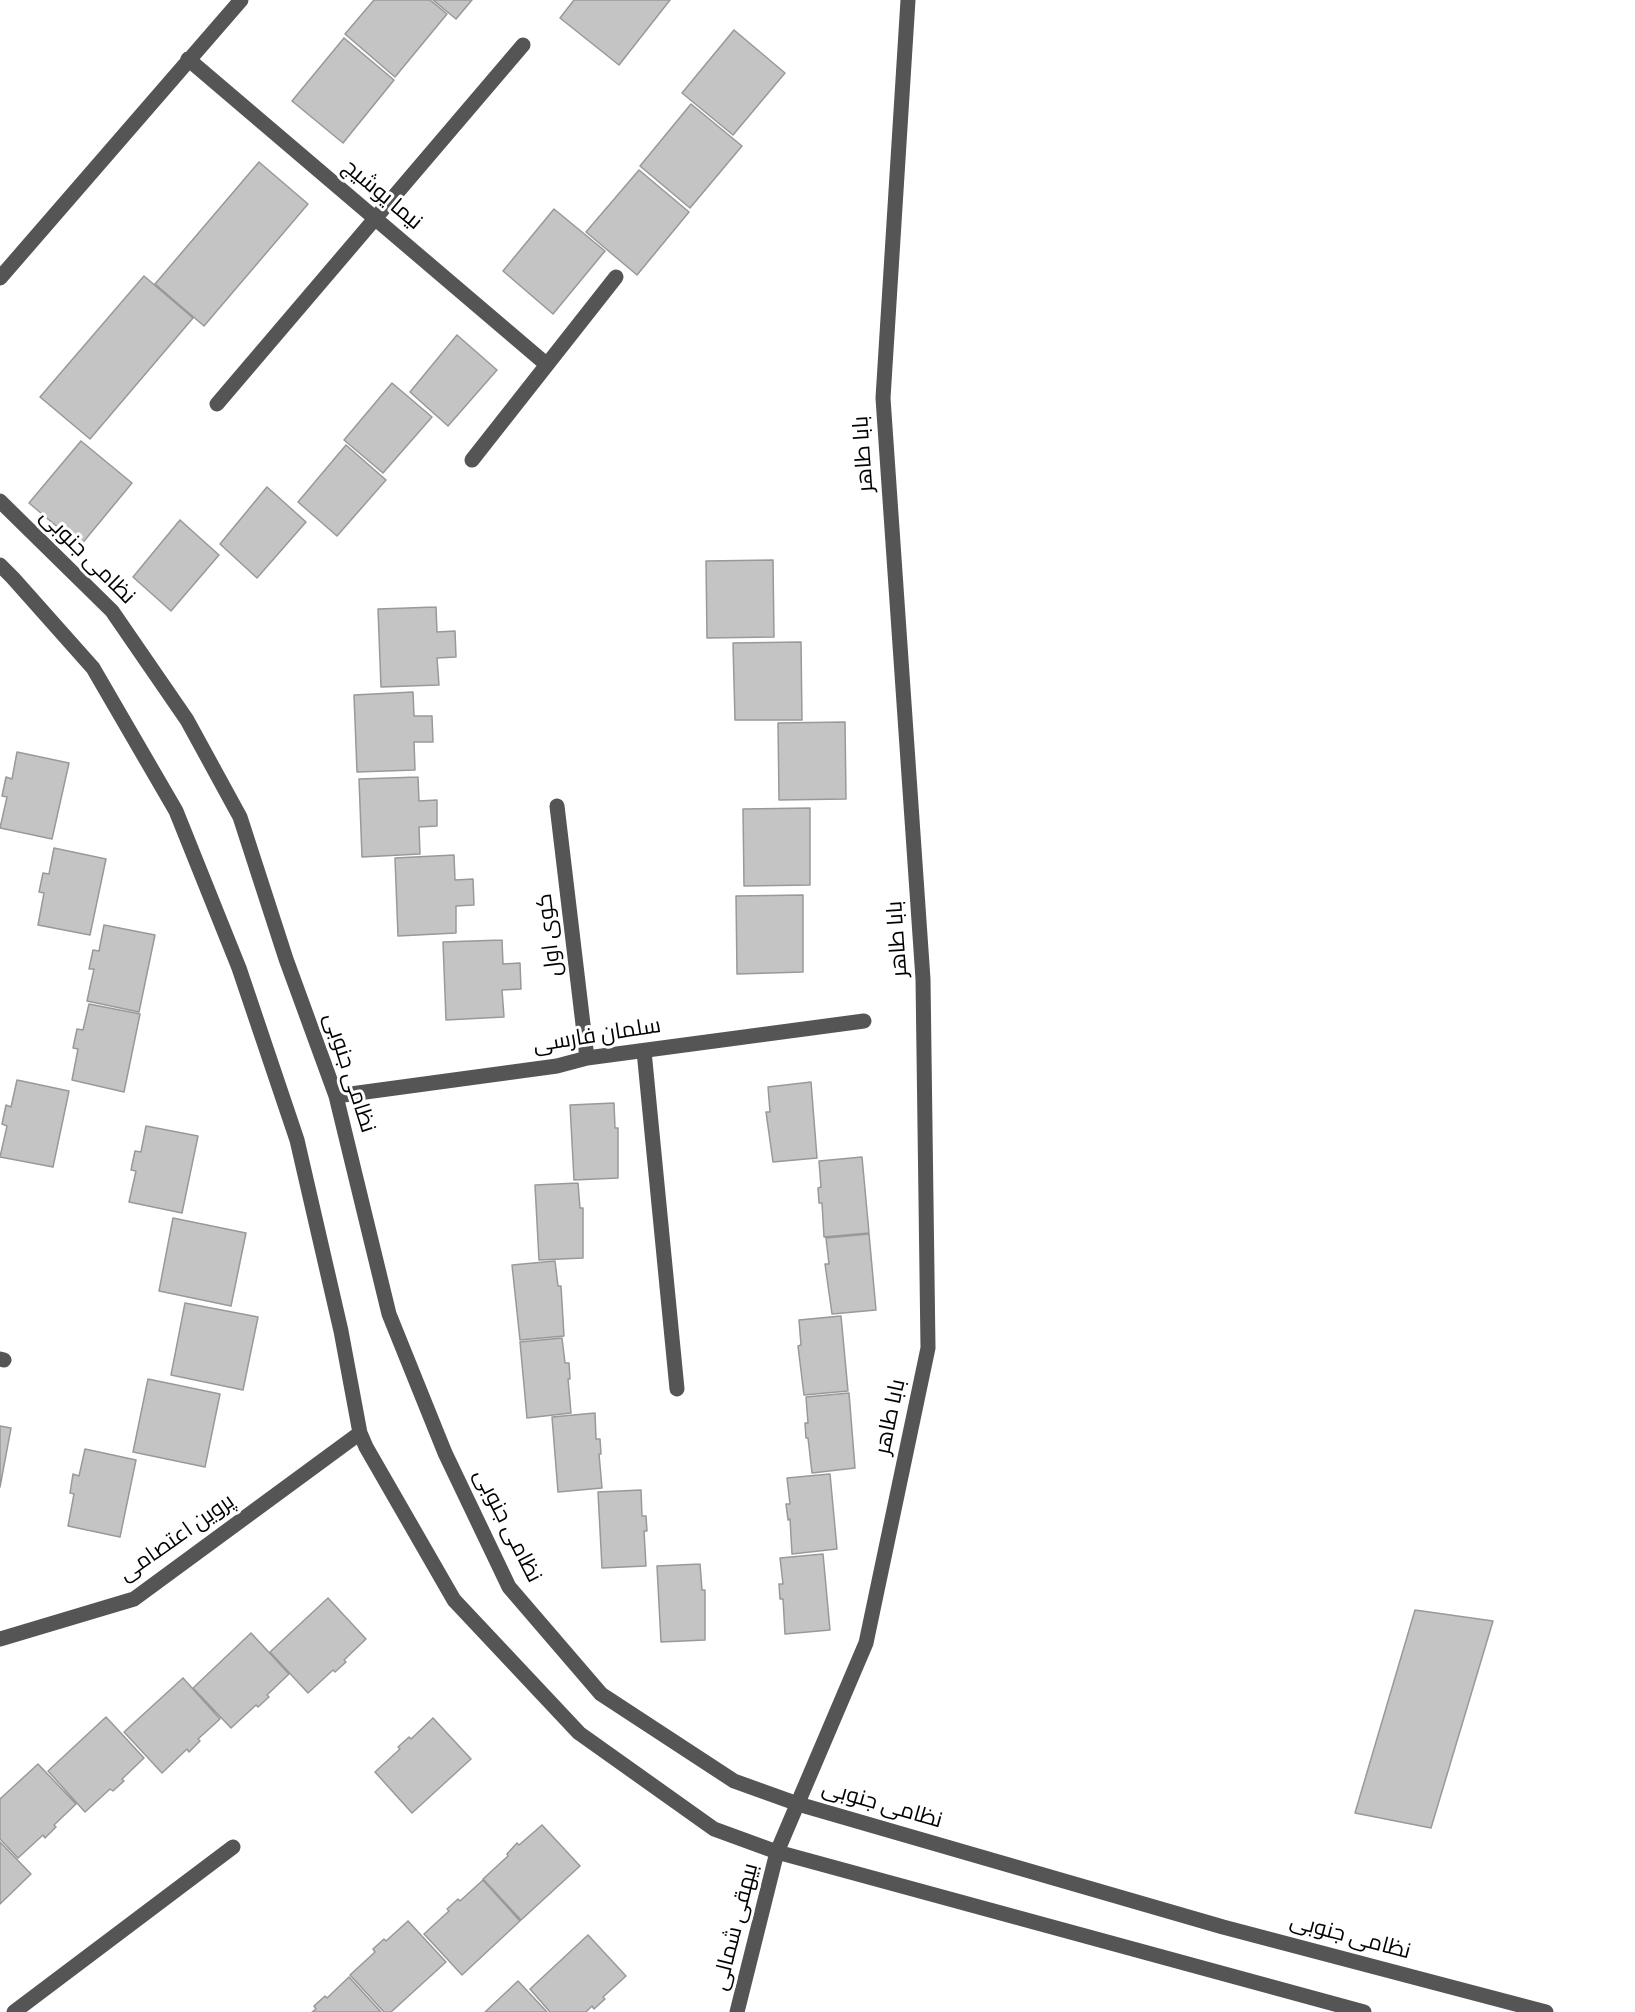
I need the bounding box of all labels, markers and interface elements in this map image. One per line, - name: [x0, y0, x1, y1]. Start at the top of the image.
- street label: نیما یوشیج: [337, 154, 427, 236]
- street label: بابا طاهر: [848, 415, 880, 493]
- street label: نظامی جنوبی: [34, 504, 140, 610]
- street label: کوی اول: [532, 892, 568, 978]
- street label: بابا طاهر: [882, 900, 914, 978]
- street label: نظامی جنوبی: [317, 1010, 381, 1136]
- street label: سلمان فارسی: [531, 1013, 663, 1059]
- street label: بابا طاهر: [870, 1377, 912, 1457]
- street label: نظامی جنوبی: [467, 1465, 547, 1587]
- street label: پروین اعتصامی: [114, 1489, 240, 1587]
- street label: نظامی جنوبی: [819, 1775, 945, 1835]
- street label: بیهقی شمالی: [707, 1861, 765, 1993]
- street label: نظامی جنوبی: [1287, 1908, 1413, 1966]

